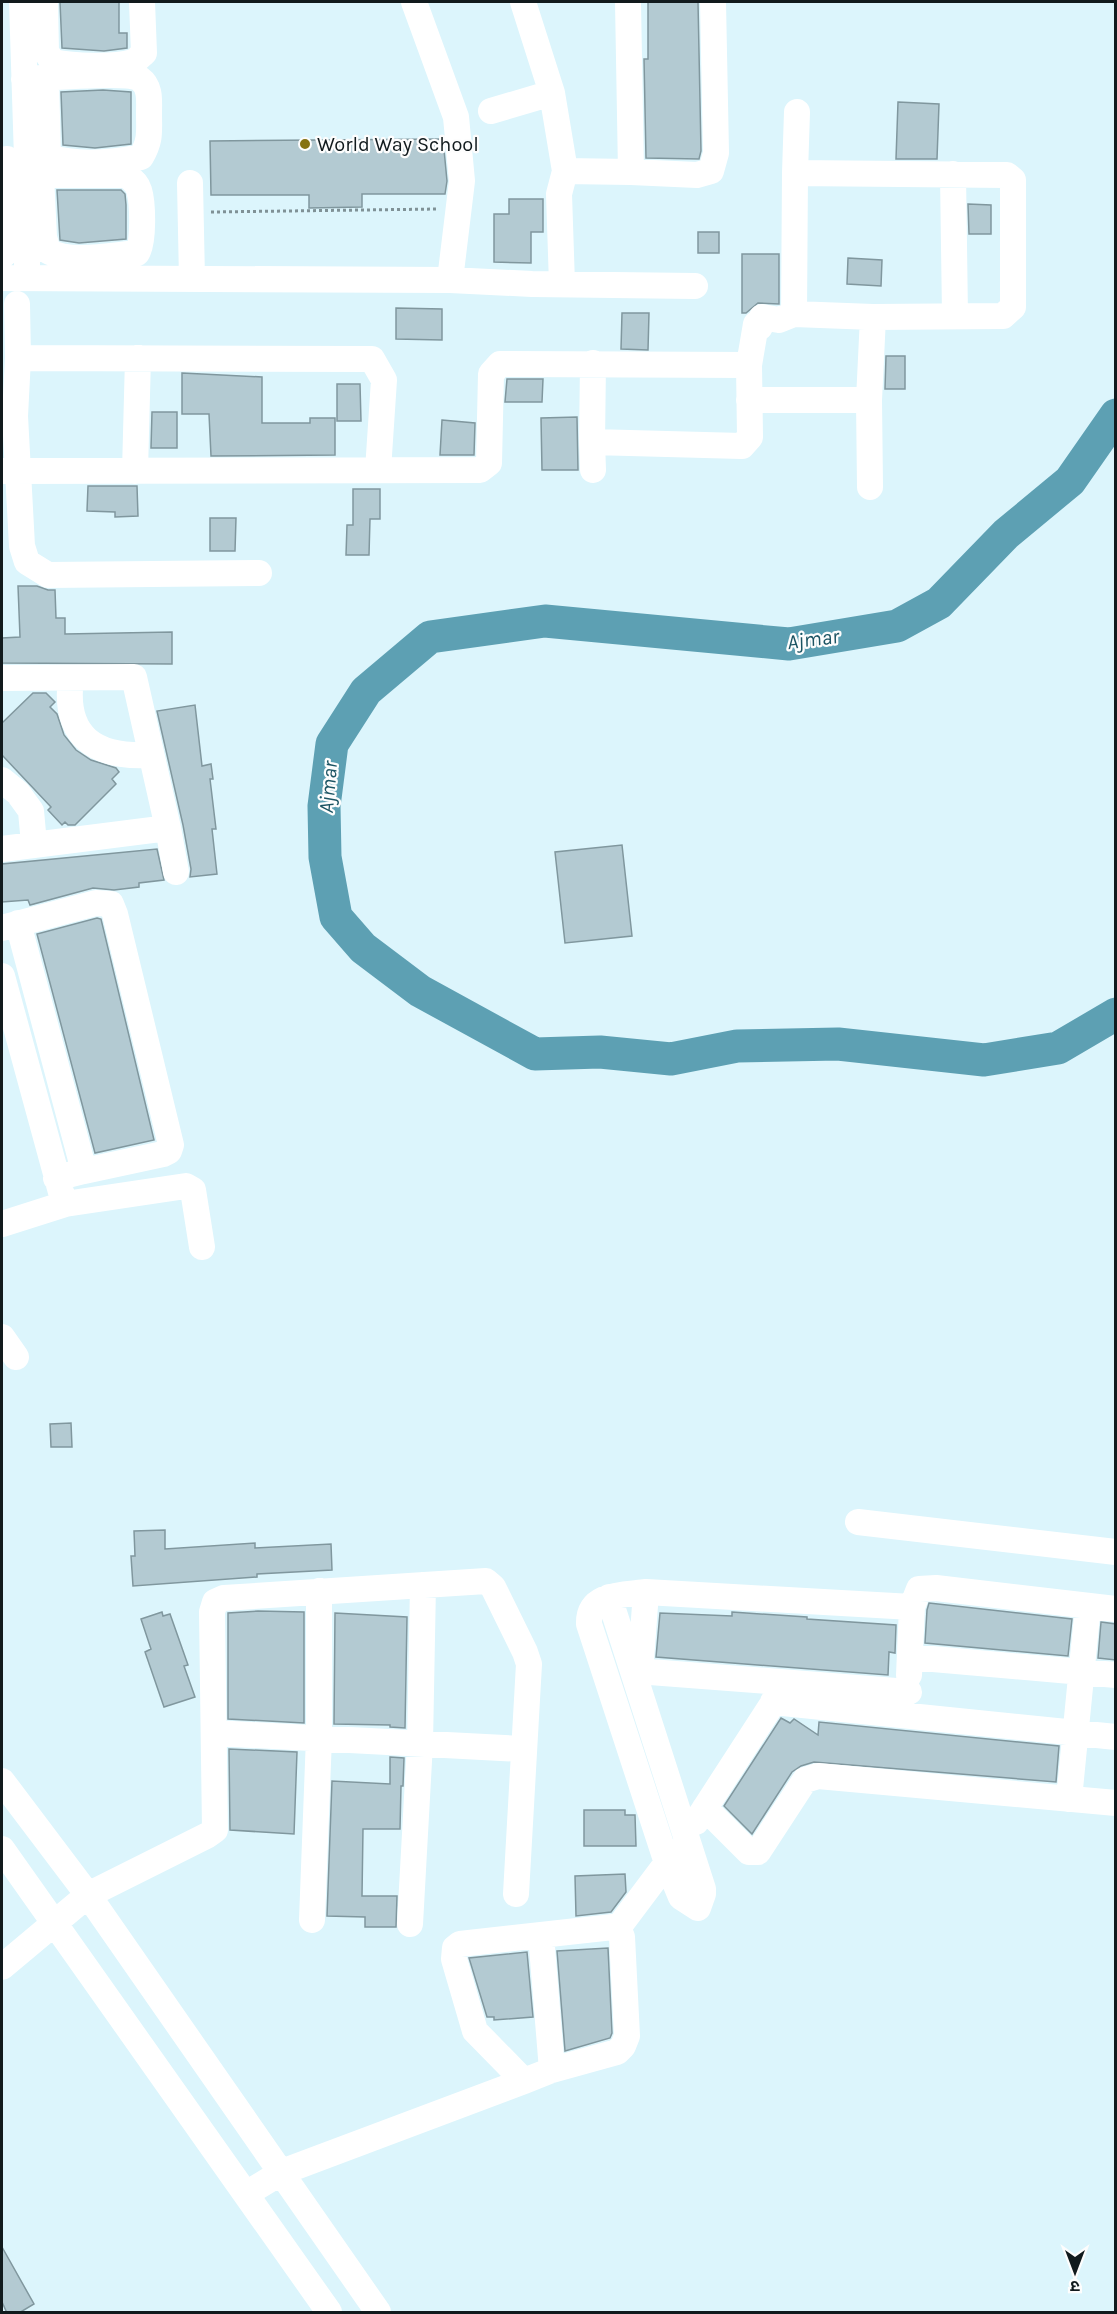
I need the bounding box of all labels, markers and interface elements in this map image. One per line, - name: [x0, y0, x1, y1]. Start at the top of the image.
- place label: World Way School: [317, 133, 479, 156]
- marker: World Way School: [298, 137, 312, 151]
- water label: Ajmar: [786, 624, 841, 654]
- water label: Ajmar: [314, 759, 342, 814]
- north arrow: [1045, 2242, 1105, 2302]
- text: उ: [1070, 2277, 1080, 2296]

